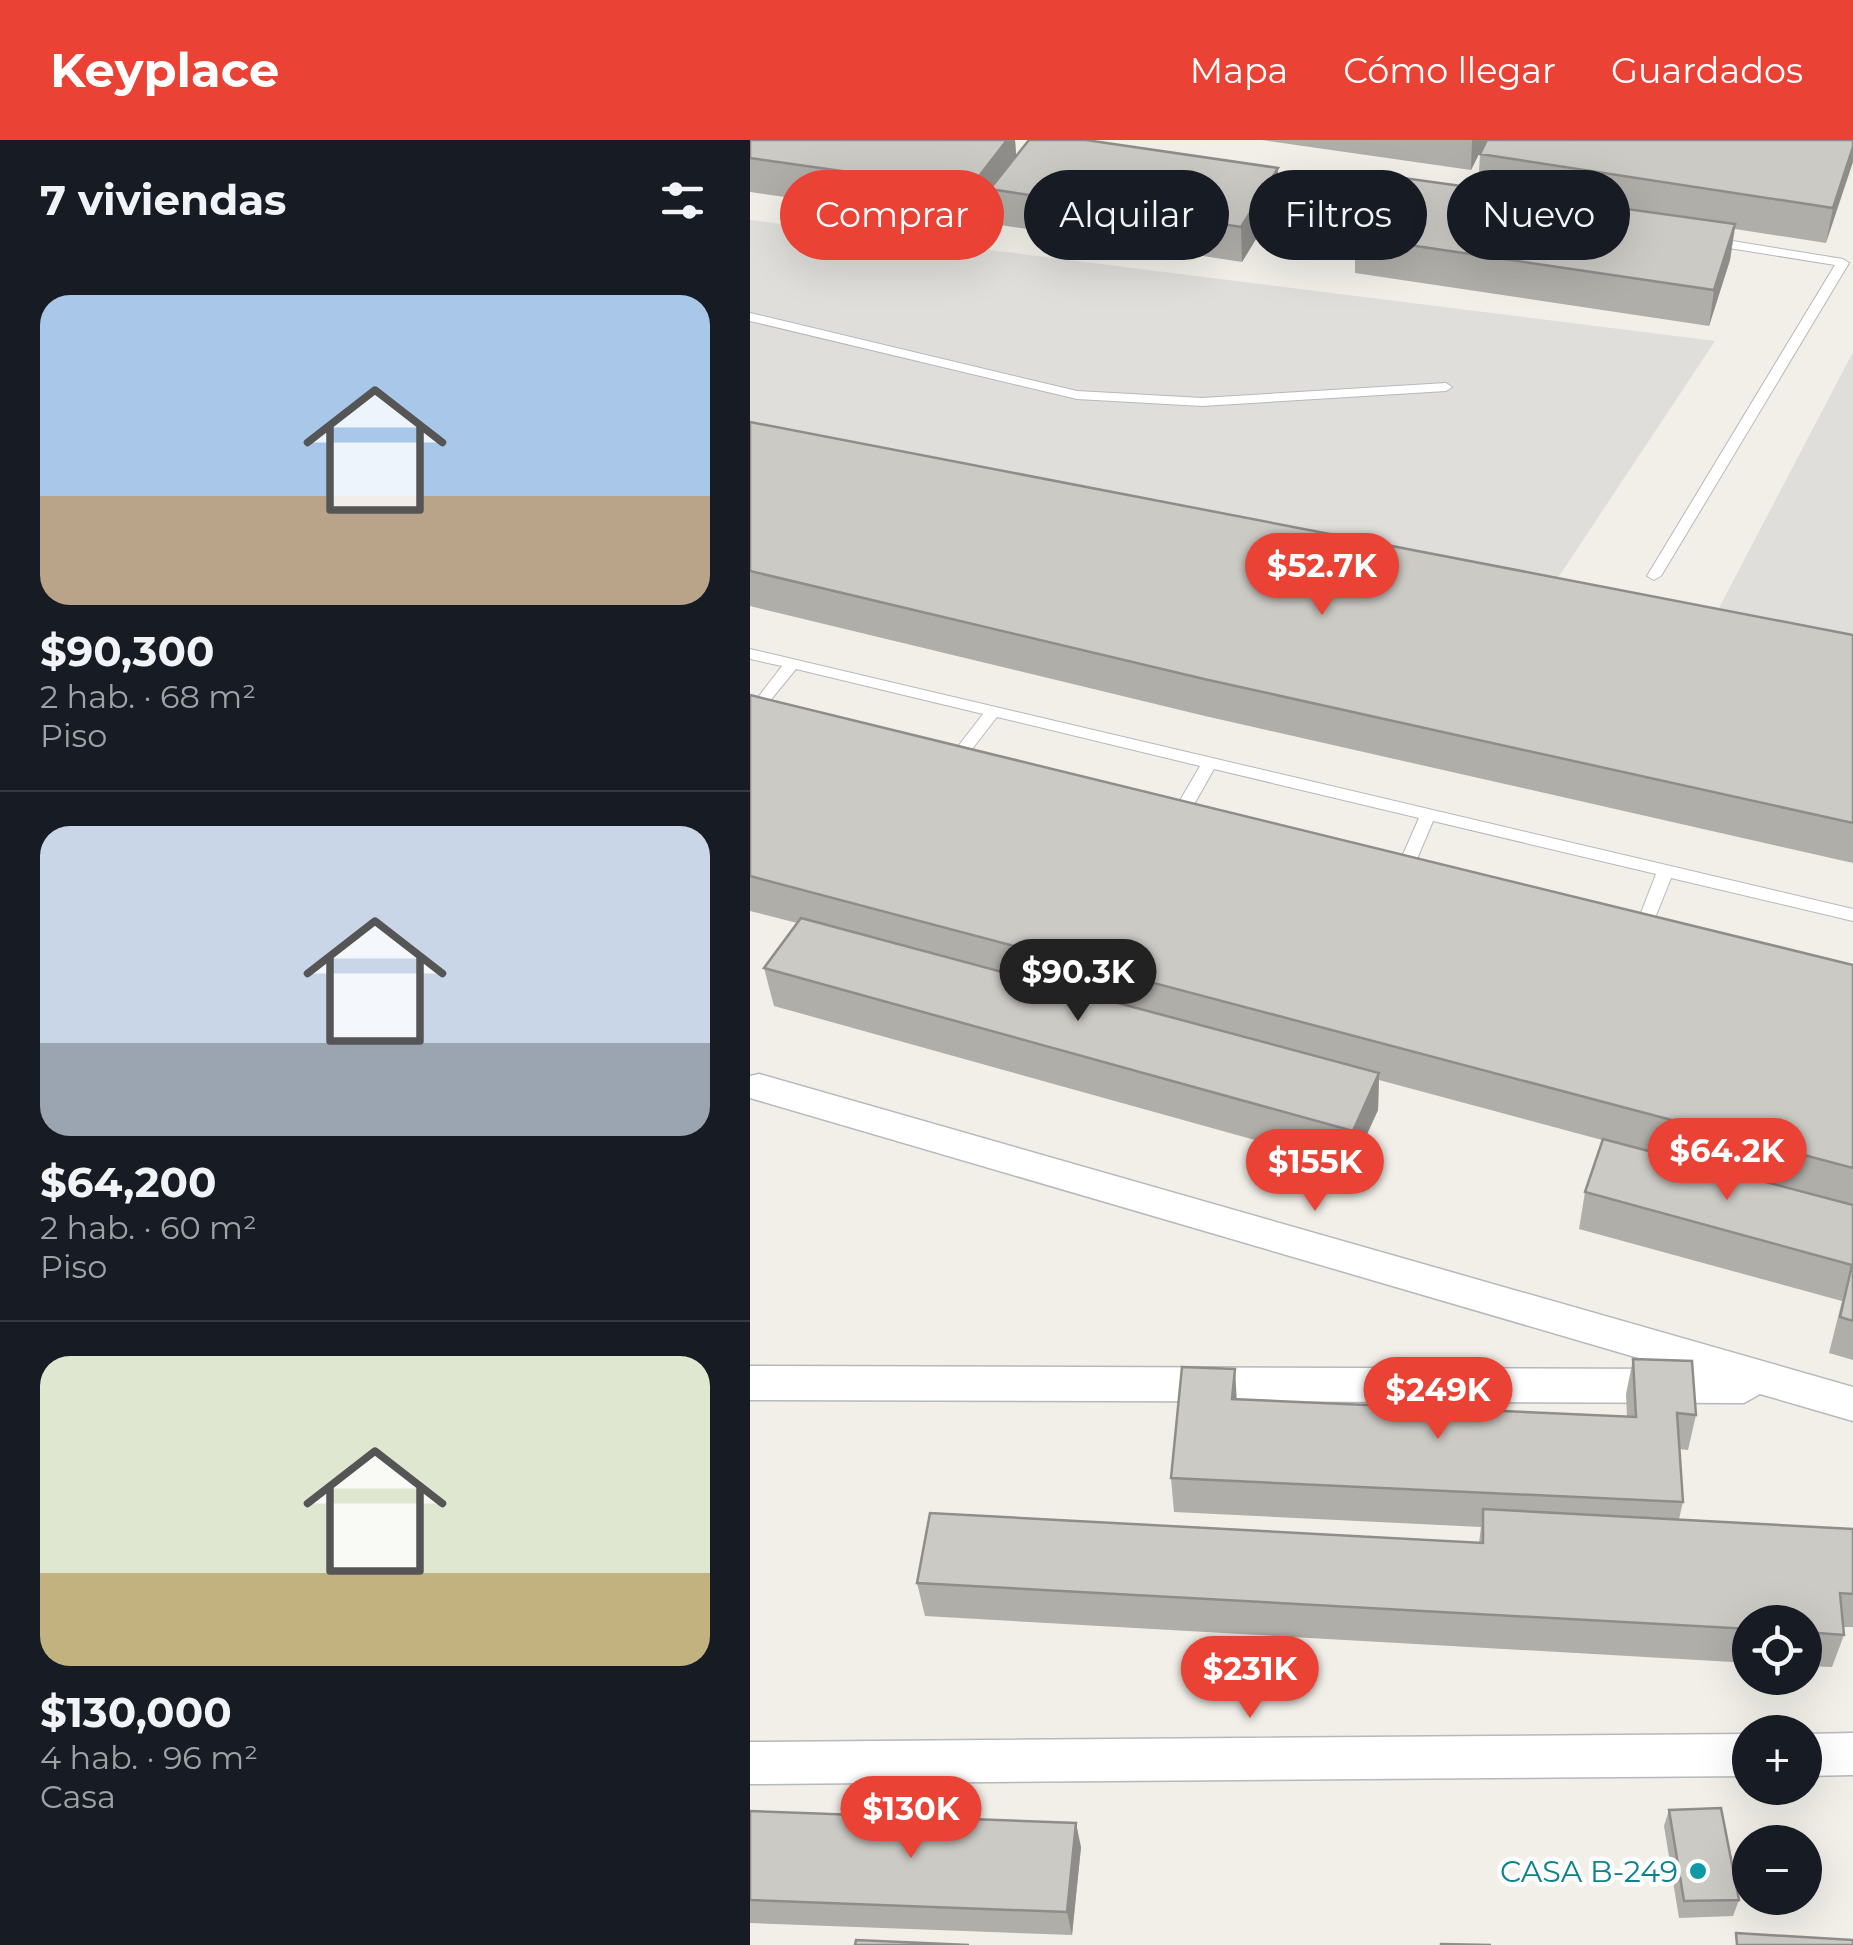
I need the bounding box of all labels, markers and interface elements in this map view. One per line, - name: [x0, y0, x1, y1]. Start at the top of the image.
- text: Keyplace: [50, 41, 279, 99]
- text: Mapa: [1190, 49, 1288, 92]
- text: Cómo llegar: [1343, 49, 1556, 92]
- text: Guardados: [1611, 49, 1803, 92]
- chip: Comprar: [780, 170, 1004, 260]
- chip: Alquilar: [1024, 170, 1229, 260]
- chip: Filtros: [1249, 170, 1427, 260]
- chip: Nuevo: [1447, 170, 1630, 260]
- icon: filters: [655, 173, 710, 228]
- text: 7 viviendas: [40, 174, 286, 226]
- icon: home: [285, 360, 465, 540]
- pin: $52.7K: [1241, 533, 1403, 618]
- text: $52.7K: [1267, 546, 1377, 585]
- text: $90,300: [40, 625, 214, 677]
- text: 2 hab. · 68 m²: [40, 677, 256, 716]
- text: Piso: [40, 716, 107, 755]
- icon: home: [285, 891, 465, 1071]
- pin: $90.3K: [997, 939, 1159, 1024]
- text: $90.3K: [1021, 952, 1135, 991]
- pin: $64.2K: [1646, 1118, 1808, 1203]
- pin: $155K: [1245, 1129, 1385, 1214]
- text: $64.2K: [1670, 1131, 1784, 1170]
- text: $155K: [1268, 1142, 1362, 1181]
- text: $64,200: [40, 1156, 217, 1208]
- text: 2 hab. · 60 m²: [40, 1208, 257, 1247]
- text: Piso: [40, 1247, 107, 1286]
- pin: $249K: [1368, 1357, 1508, 1442]
- text: $249K: [1386, 1370, 1490, 1409]
- icon: home: [285, 1421, 465, 1601]
- map controls: [1732, 1605, 1822, 1915]
- button: locate: [1732, 1605, 1822, 1695]
- pin: $231K: [1180, 1636, 1320, 1721]
- text: $231K: [1203, 1649, 1297, 1688]
- text: $130,000: [40, 1686, 232, 1738]
- button: +: [1732, 1715, 1822, 1805]
- text: 4 hab. · 96 m²: [40, 1738, 258, 1777]
- pin: $130K: [841, 1776, 981, 1861]
- text: Casa: [40, 1777, 116, 1816]
- text: $130K: [863, 1789, 960, 1828]
- button: −: [1732, 1825, 1822, 1915]
- place label: CASA B-249: [1500, 1853, 1678, 1890]
- marker: CASA B-249: [1687, 1860, 1709, 1882]

